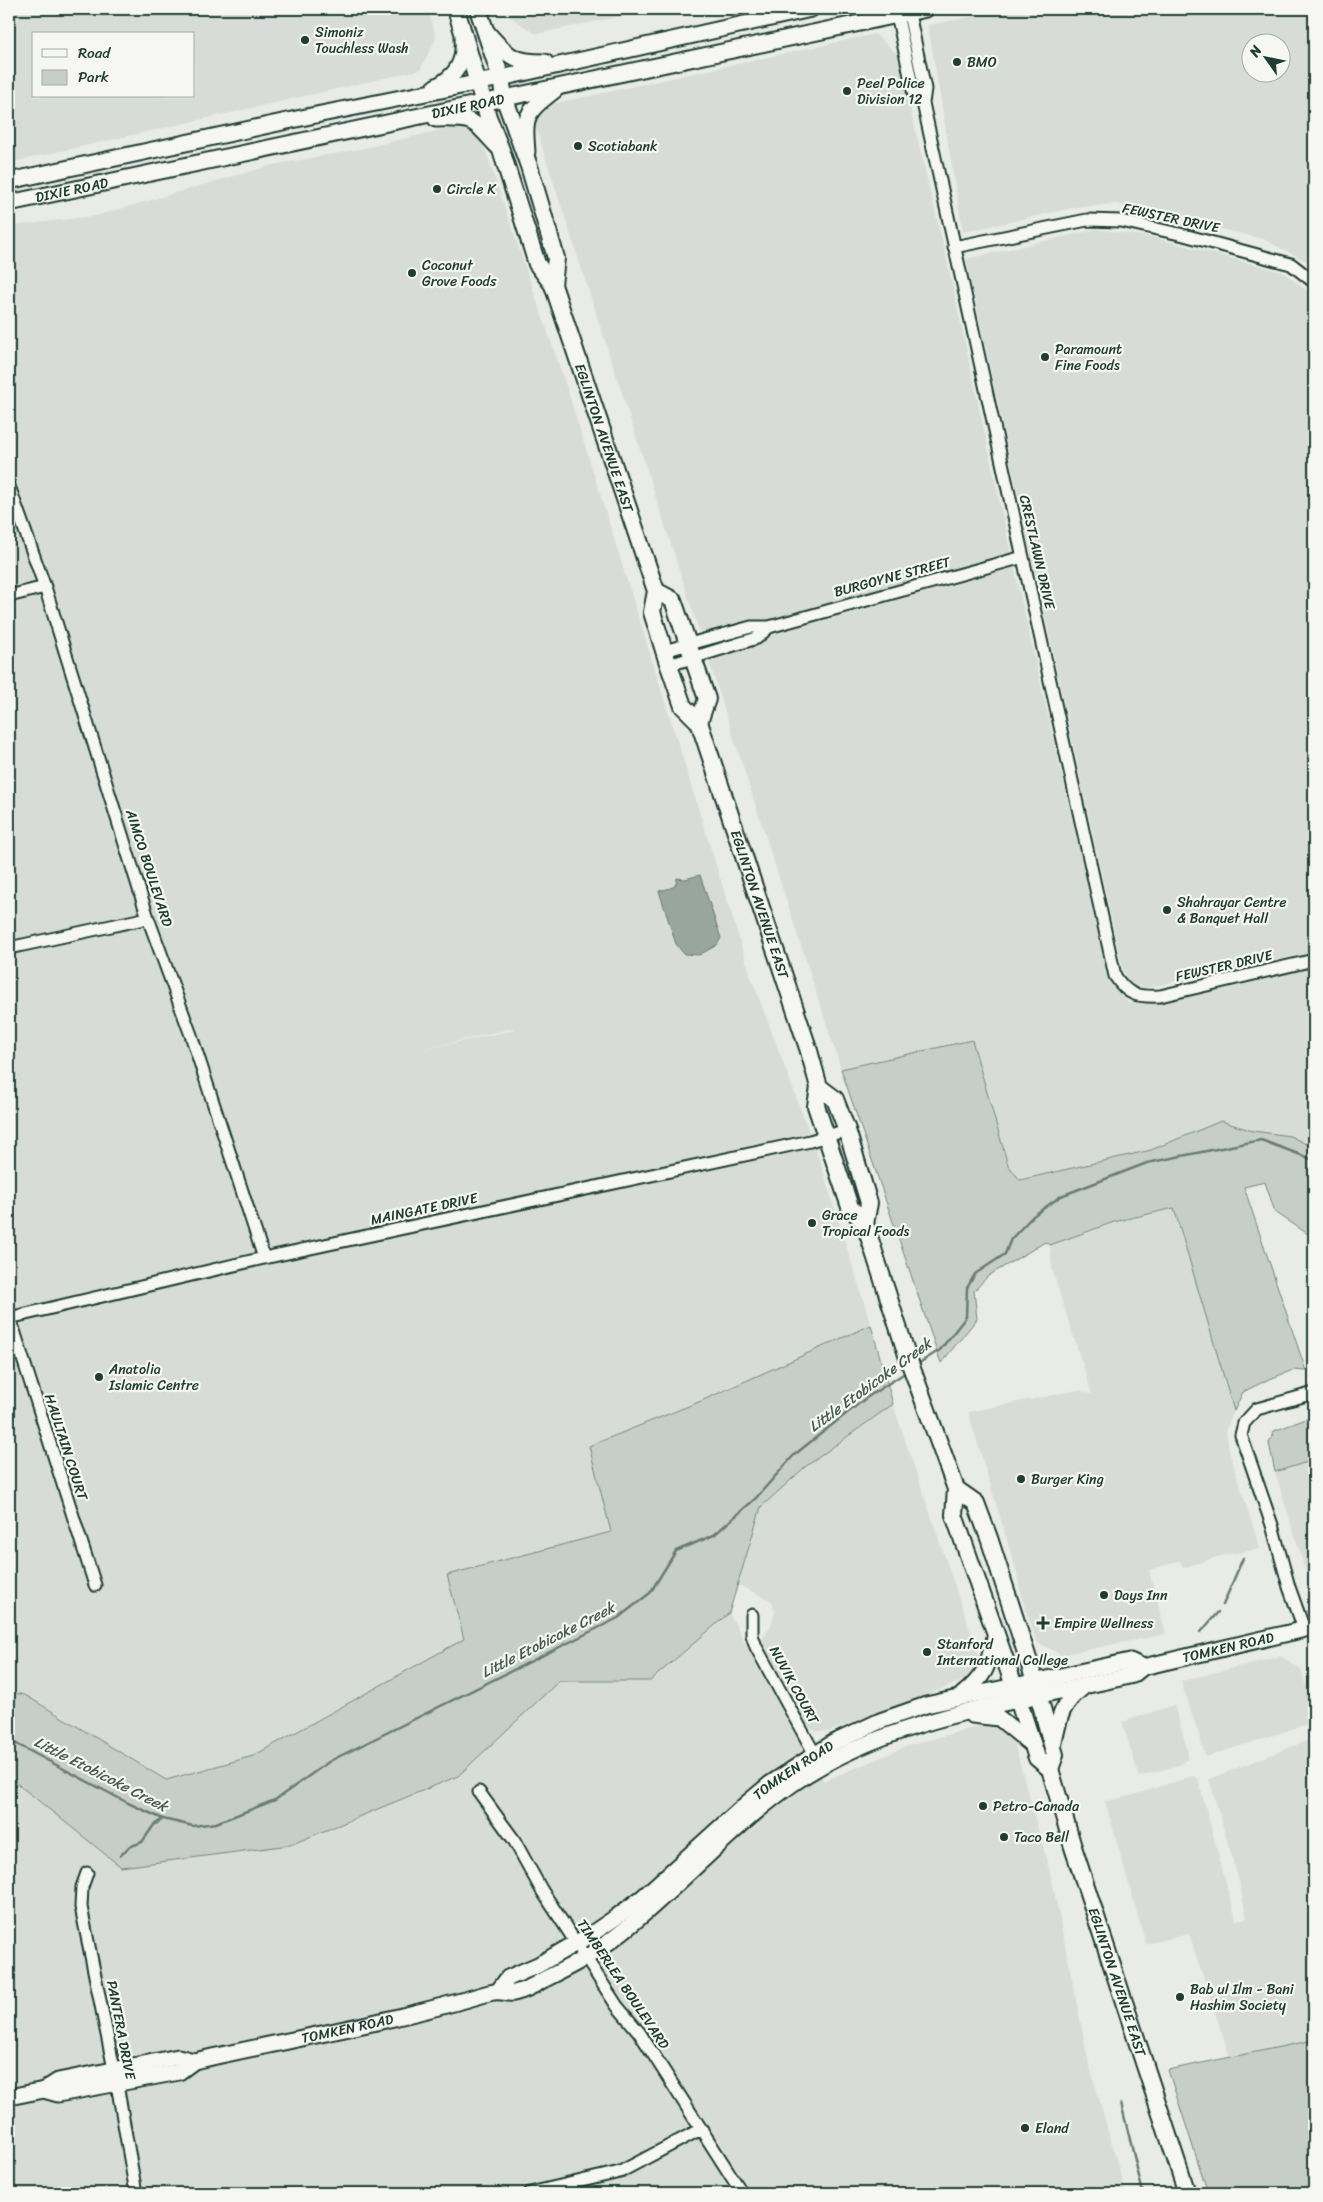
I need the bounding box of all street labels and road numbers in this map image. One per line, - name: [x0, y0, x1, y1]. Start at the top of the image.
- street label: DIXIE ROAD: [429, 86, 507, 126]
- street label: DIXIE ROAD: [33, 170, 111, 210]
- street label: FEWSTER DRIVE: [1120, 196, 1223, 241]
- street label: EGLINTON AVENUE EAST: [568, 360, 641, 516]
- street label: CRESTLAWN DRIVE: [1012, 492, 1063, 613]
- street label: BURGOYNE STREET: [831, 549, 954, 605]
- street label: AIMCO BOULEVARD: [118, 805, 180, 930]
- street label: EGLINTON AVENUE EAST: [723, 826, 797, 983]
- street label: FEWSTER DRIVE: [1173, 942, 1276, 989]
- street label: MAINGATE DRIVE: [368, 1185, 481, 1233]
- street label: HAULTAIN COURT: [37, 1390, 95, 1505]
- street label: TOMKEN ROAD: [1180, 1624, 1277, 1670]
- street label: NUVIK COURT: [762, 1641, 826, 1730]
- street label: TOMKEN ROAD: [747, 1733, 839, 1806]
- street label: EGLINTON AVENUE EAST: [1081, 1904, 1154, 2060]
- street label: TIMBERLEA BOULEVARD: [570, 1914, 676, 2055]
- street label: PANTERA DRIVE: [99, 1978, 143, 2083]
- street label: TOMKEN ROAD: [299, 2006, 396, 2050]

